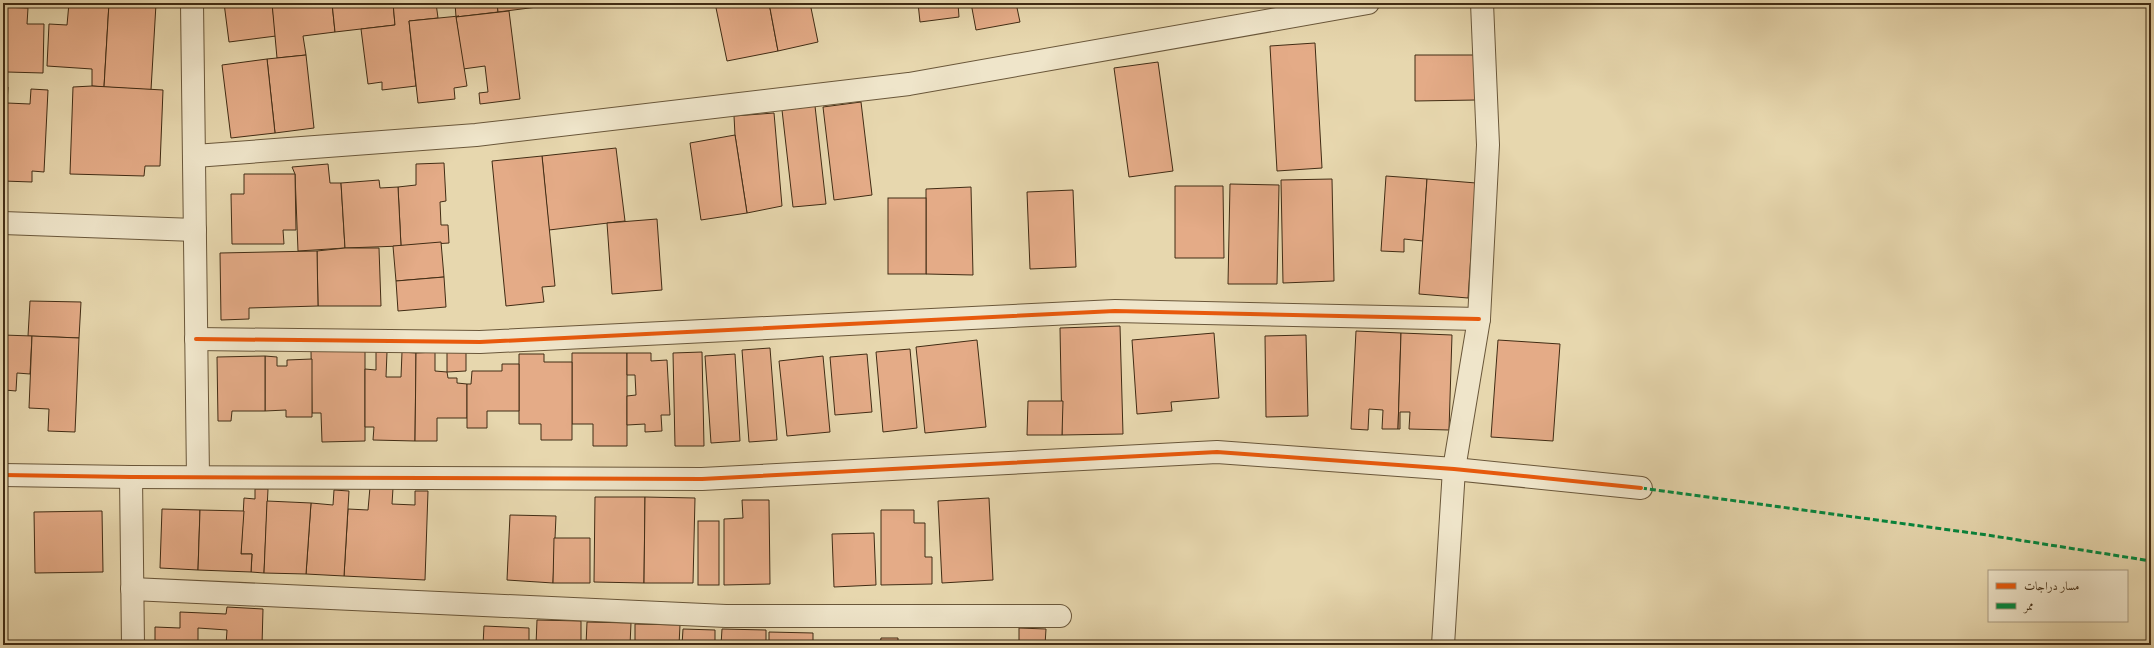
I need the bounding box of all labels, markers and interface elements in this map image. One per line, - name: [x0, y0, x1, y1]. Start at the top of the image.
- legend: [1988, 570, 2128, 622]
- text: مسار دراجات: [2024, 579, 2079, 594]
- text: ممر: [2022, 599, 2034, 614]

